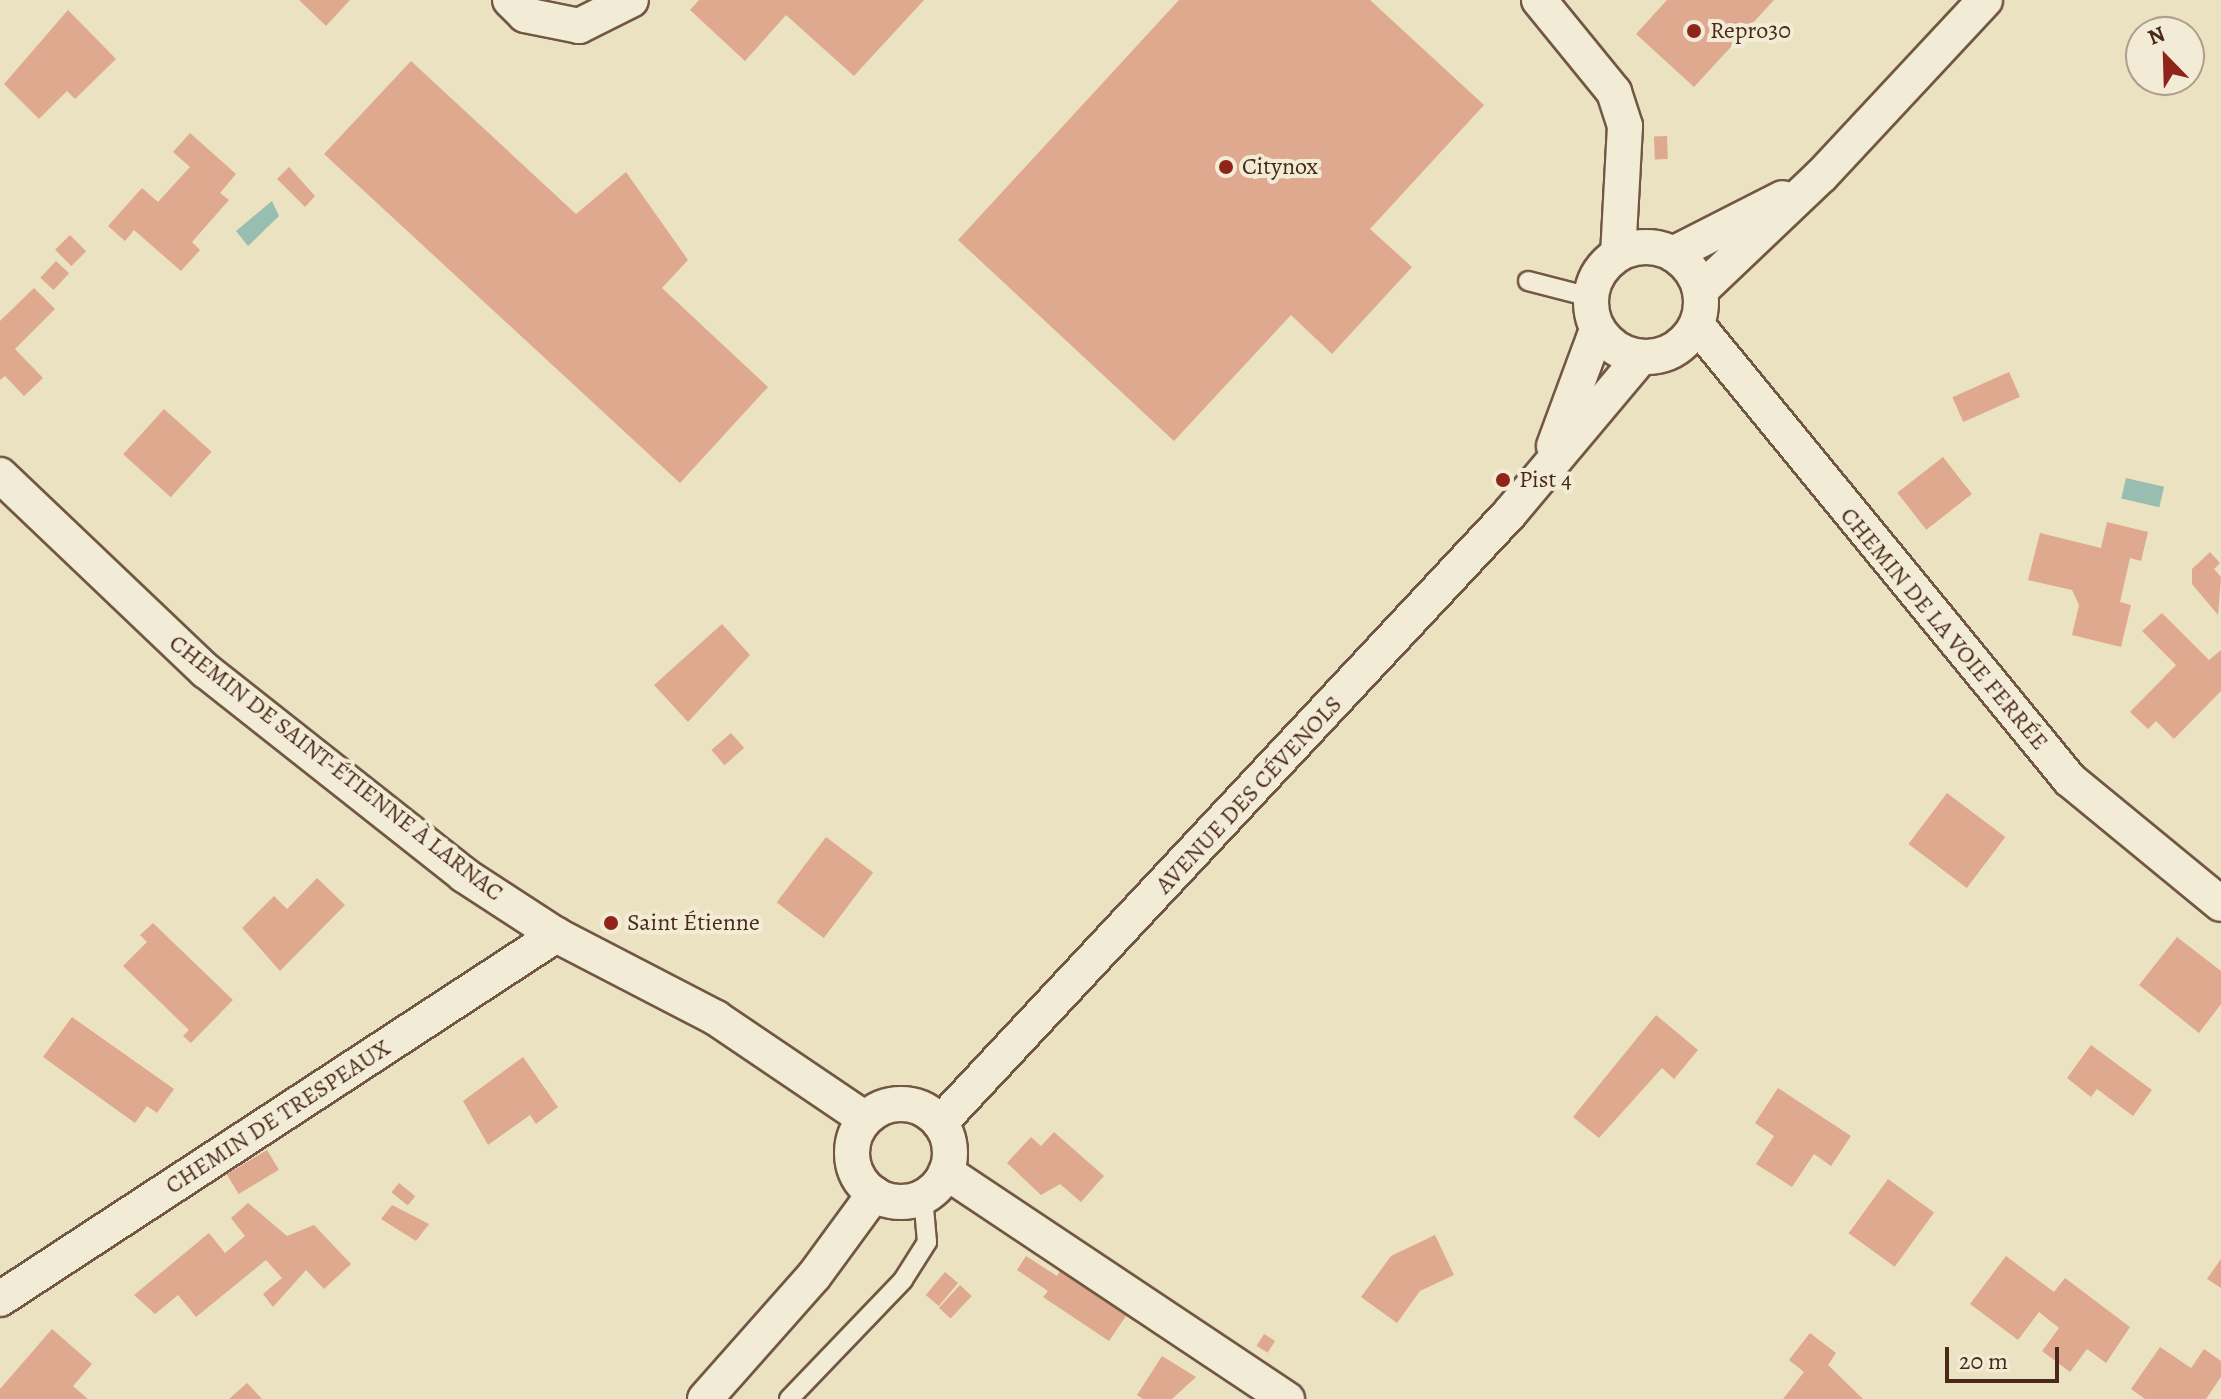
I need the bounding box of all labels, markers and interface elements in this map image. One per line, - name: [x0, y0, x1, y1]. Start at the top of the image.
- north arrow: [2125, 16, 2205, 96]
- place label: Repro30: [1710, 17, 1791, 45]
- text: N: [2143, 19, 2170, 53]
- marker: Repro30: [1685, 22, 1703, 40]
- place label: Citynox: [1242, 153, 1318, 181]
- marker: Citynox: [1217, 158, 1235, 176]
- place label: Pist 4: [1519, 466, 1572, 494]
- marker: Pist 4: [1494, 471, 1512, 489]
- street label: CHEMIN DE LA VOIE FERRÉE: [1834, 502, 2054, 756]
- street label: CHEMIN DE SAINT-ÉTIENNE À LARNAC: [163, 629, 509, 907]
- street label: AVENUE DES CÉVENOLS: [1150, 690, 1348, 900]
- place label: Saint Étienne: [627, 909, 760, 937]
- marker: Saint Étienne: [602, 914, 620, 932]
- street label: CHEMIN DE TRESPEAUX: [160, 1034, 396, 1200]
- scale bar: [1949, 1331, 2063, 1381]
- text: 20 m: [1959, 1345, 2008, 1377]

